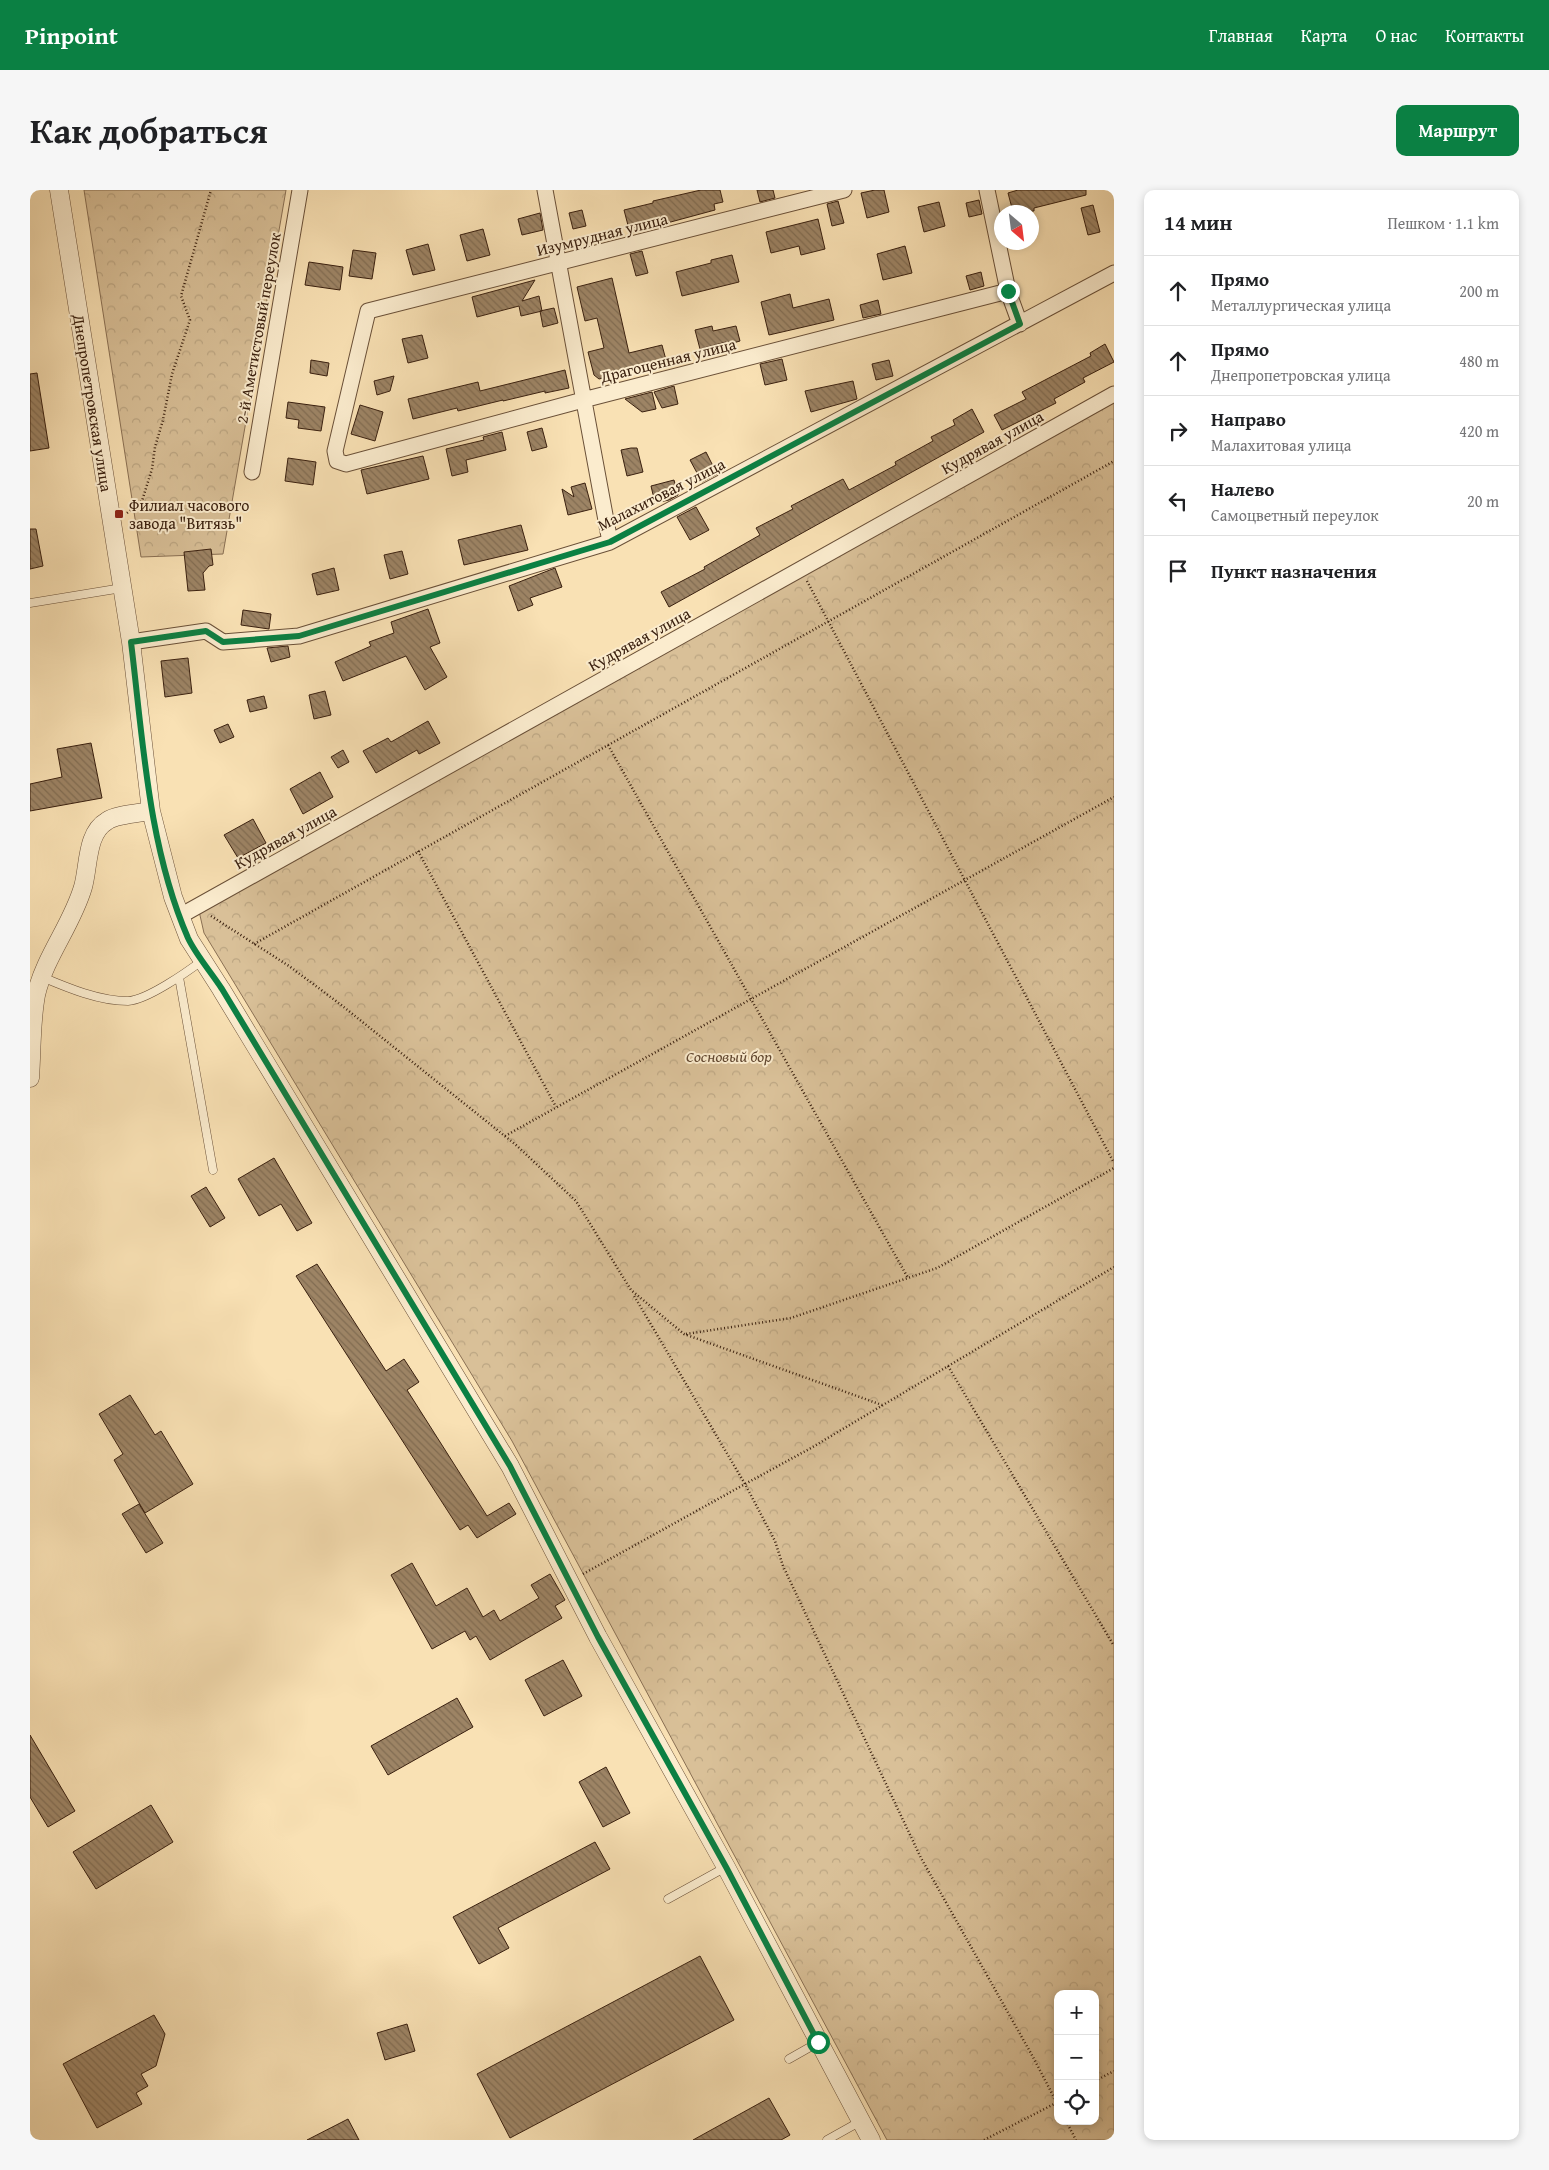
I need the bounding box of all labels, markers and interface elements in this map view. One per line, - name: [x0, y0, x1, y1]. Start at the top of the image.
- text: Pinpoint: [25, 18, 118, 53]
- text: Главная: [1209, 22, 1273, 49]
- text: Карта: [1301, 22, 1347, 49]
- text: О нас: [1375, 22, 1417, 49]
- text: Контакты: [1445, 22, 1524, 49]
- text: Как добраться: [30, 105, 268, 156]
- button: Маршрут: [1396, 105, 1519, 156]
- north arrow: [994, 205, 1039, 250]
- street label: Изумрудная улица: [534, 206, 671, 262]
- text: 14 мин: [1164, 207, 1232, 238]
- text: Пешком · 1.1 km: [1387, 211, 1499, 235]
- street label: 2-й Аметистовый переулок: [229, 230, 287, 425]
- text: Прямо: [1211, 265, 1269, 293]
- icon: ahead: [1164, 277, 1192, 305]
- text: 200 m: [1459, 279, 1499, 303]
- route end: [997, 280, 1020, 303]
- text: Металлургическая улица: [1211, 293, 1391, 317]
- street label: Днепропетровская улица: [67, 311, 119, 494]
- street label: Драгоценная улица: [597, 331, 739, 389]
- text: Прямо: [1211, 335, 1269, 363]
- icon: ahead: [1164, 347, 1192, 375]
- text: 480 m: [1459, 349, 1499, 373]
- text: Днепропетровская улица: [1211, 363, 1391, 387]
- street label: Кудрявая улица: [936, 404, 1048, 480]
- text: Направо: [1211, 405, 1286, 433]
- icon: right: [1164, 417, 1192, 445]
- text: 420 m: [1459, 419, 1499, 443]
- text: Малахитовая улица: [1211, 433, 1351, 457]
- street label: Малахитовая улица: [593, 451, 729, 537]
- text: Налево: [1211, 475, 1274, 503]
- icon: left: [1164, 487, 1192, 515]
- text: 20 m: [1467, 489, 1499, 513]
- place label: Филиал часового завода "Витязь": [129, 493, 250, 535]
- text: Самоцветный переулок: [1211, 503, 1379, 527]
- marker: Филиал часового завода "Витязь": [113, 508, 125, 520]
- icon: arrive: [1164, 557, 1192, 585]
- text: Пункт назначения: [1211, 557, 1377, 585]
- street label: Кудрявая улица: [583, 601, 695, 677]
- street label: Кудрявая улица: [229, 799, 341, 875]
- park label: Сосновый бор: [686, 1044, 772, 1068]
- map controls: [1054, 1990, 1099, 2125]
- button: +: [1054, 1990, 1099, 2035]
- route start: [807, 2031, 830, 2054]
- button: −: [1054, 2035, 1099, 2080]
- button: locate: [1054, 2080, 1099, 2125]

